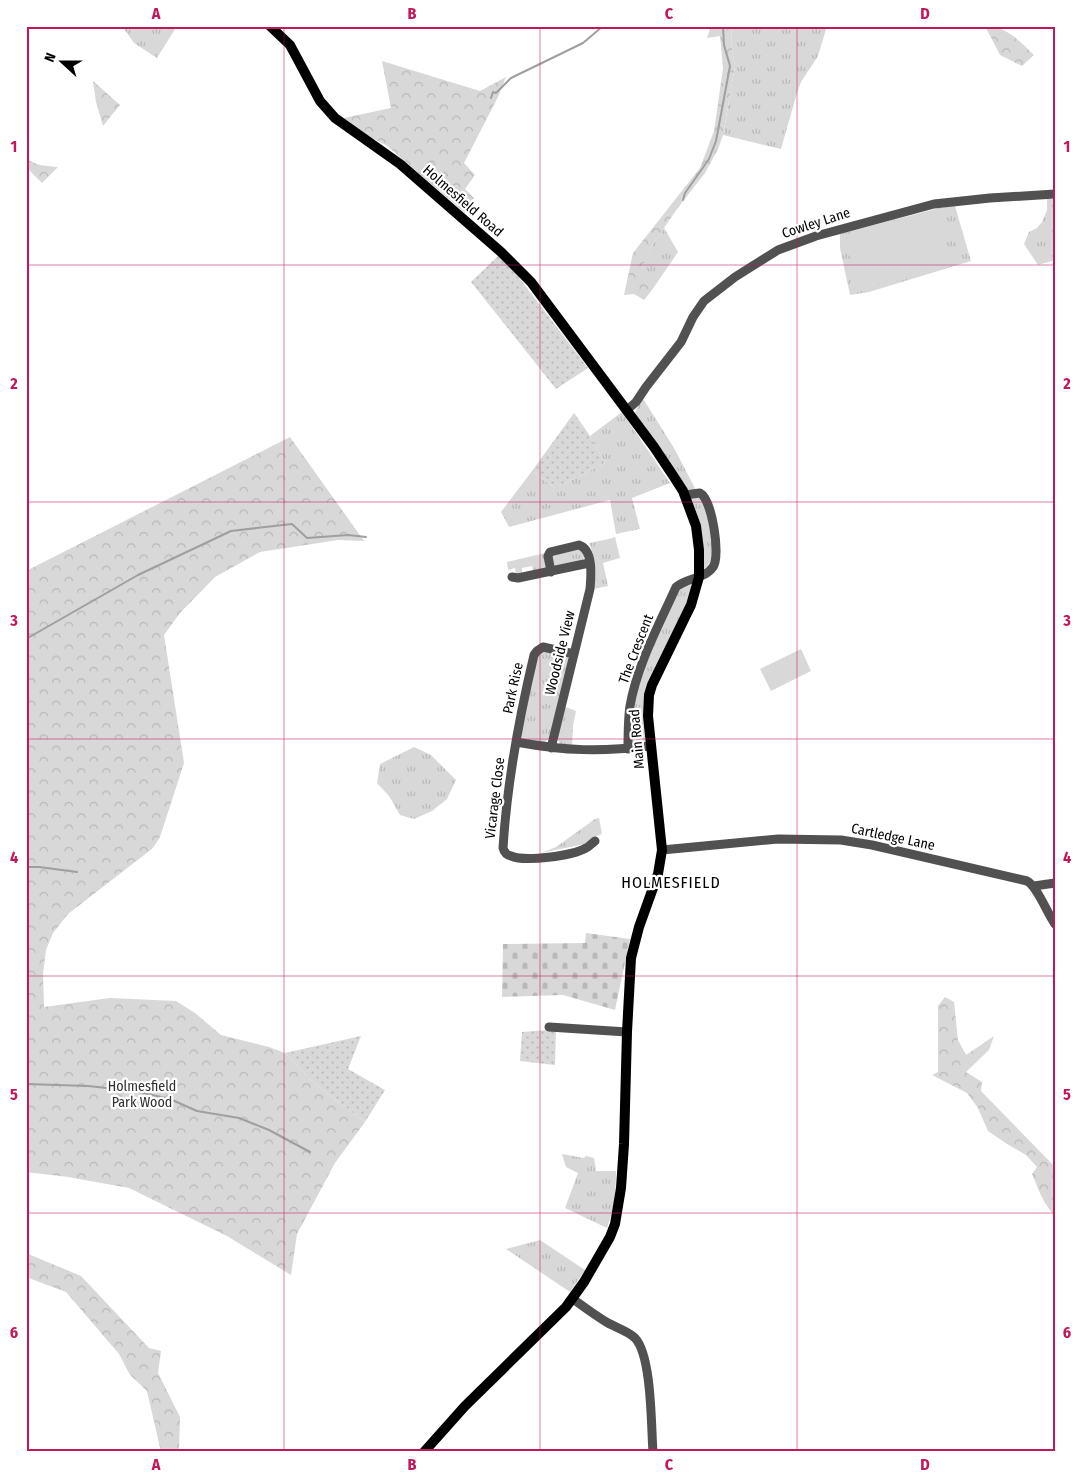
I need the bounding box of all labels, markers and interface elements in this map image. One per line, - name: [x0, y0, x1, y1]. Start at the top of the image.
- text: A: [151, 4, 161, 23]
- text: B: [408, 4, 417, 23]
- text: C: [665, 4, 674, 23]
- text: D: [920, 4, 930, 23]
- north arrow: [38, 38, 88, 88]
- text: N: [41, 51, 60, 64]
- text: 1: [11, 137, 17, 156]
- text: 1: [1064, 137, 1070, 156]
- street label: Holmesfield Road: [419, 161, 507, 241]
- street label: Cowley Lane: [780, 204, 852, 242]
- text: 2: [9, 374, 18, 393]
- text: 2: [1062, 374, 1071, 393]
- street label: Woodside View: [541, 609, 579, 697]
- text: 3: [9, 611, 18, 630]
- text: 3: [1062, 611, 1071, 630]
- street label: The Crescent: [615, 612, 657, 686]
- street label: Park Rise: [499, 661, 527, 715]
- street label: Main Road: [626, 708, 648, 770]
- street label: Vicarage Close: [482, 756, 508, 840]
- street label: Cartledge Lane: [850, 820, 936, 854]
- text: 4: [10, 848, 18, 867]
- text: 4: [1063, 848, 1071, 867]
- district label: HOLMESFIELD: [621, 873, 721, 892]
- park label: Holmesfield Park Wood: [108, 1078, 176, 1111]
- text: 5: [10, 1085, 18, 1104]
- text: 5: [1063, 1085, 1071, 1104]
- text: 6: [10, 1323, 18, 1342]
- text: 6: [1063, 1323, 1071, 1342]
- text: A: [151, 1455, 161, 1474]
- text: B: [408, 1455, 417, 1474]
- text: C: [665, 1455, 674, 1474]
- text: D: [920, 1455, 930, 1474]

